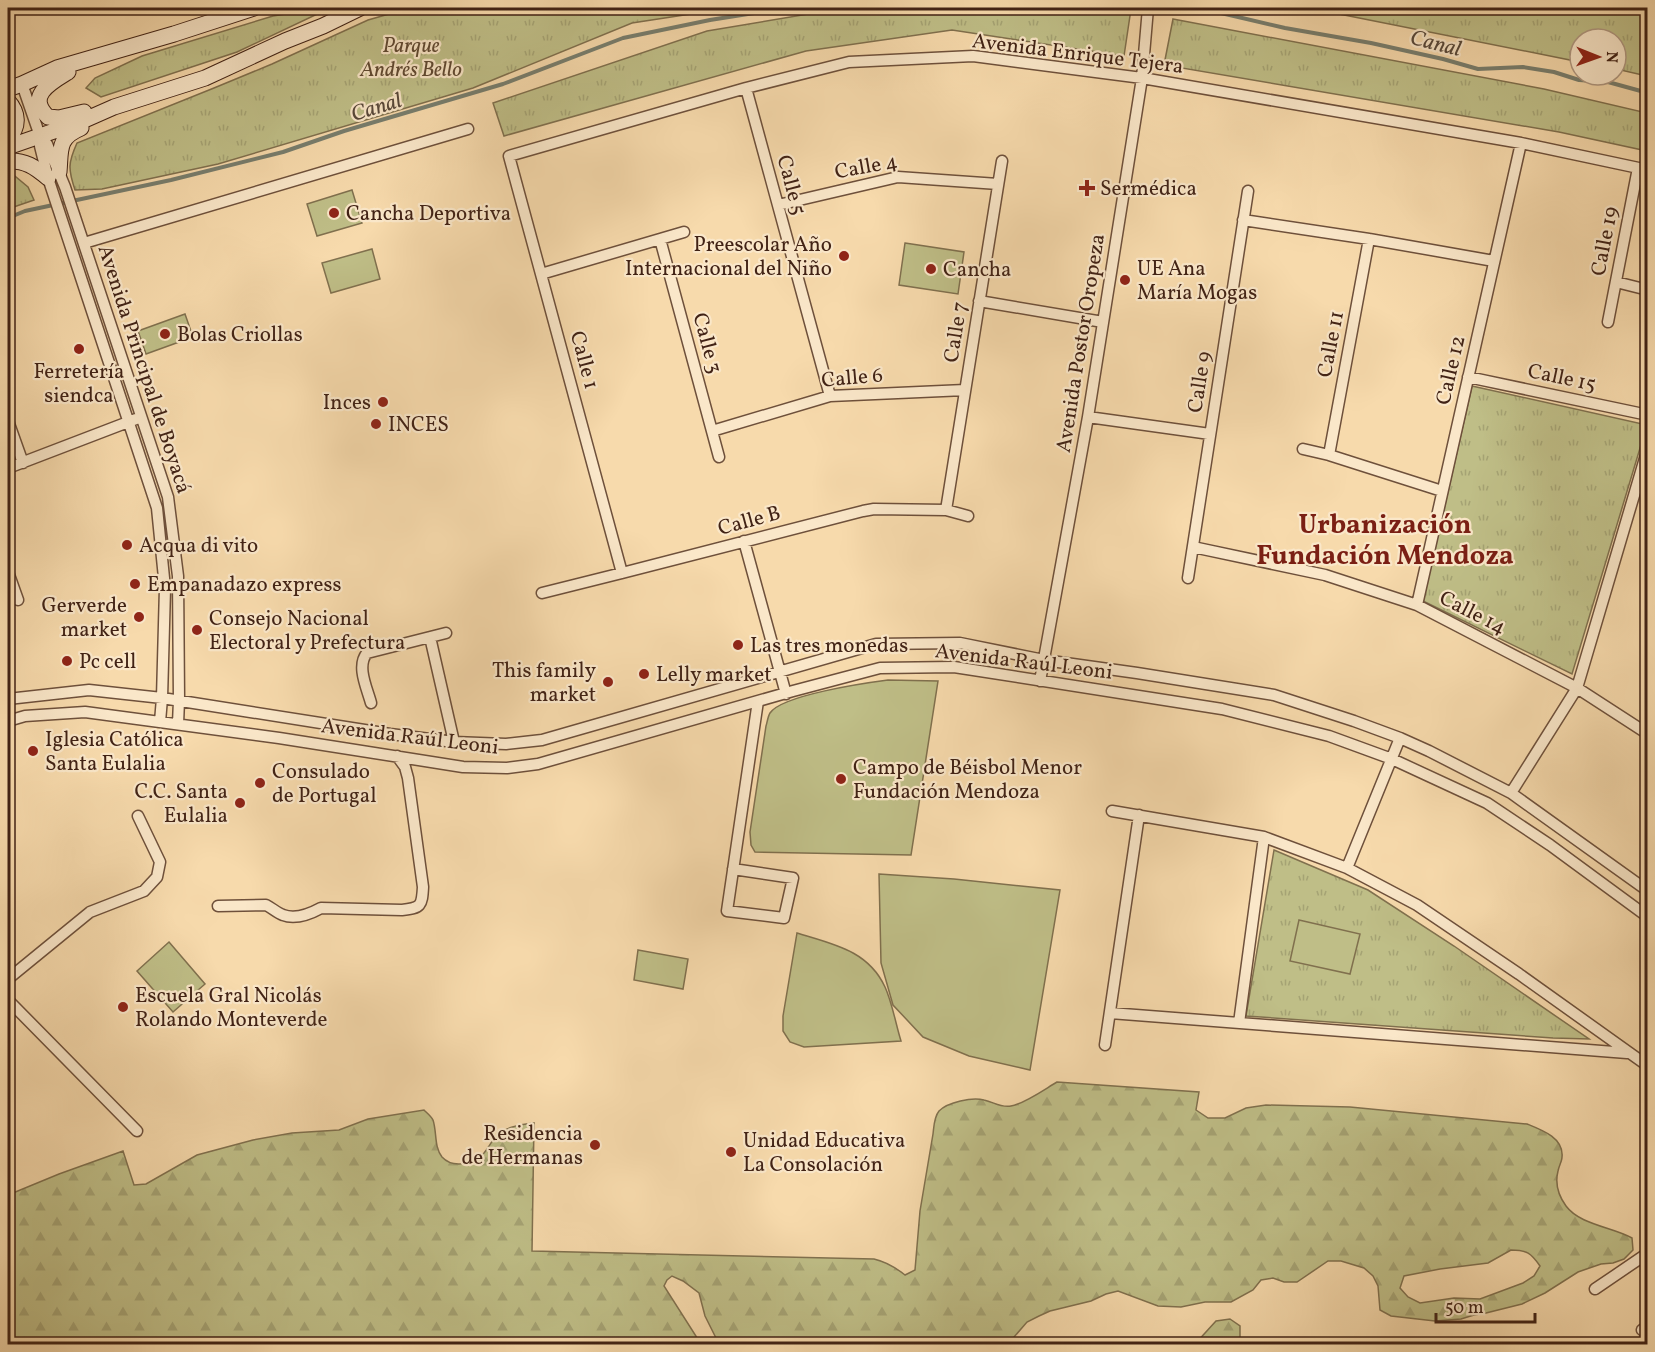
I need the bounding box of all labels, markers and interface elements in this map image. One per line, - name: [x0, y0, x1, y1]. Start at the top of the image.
- water label: Canal: [1407, 23, 1465, 66]
- street label: Avenida Enrique Tejera: [970, 27, 1185, 82]
- north arrow: [1568, 27, 1628, 87]
- park label: Parque Andrés Bello: [359, 32, 462, 85]
- text: N: [1600, 51, 1622, 64]
- water label: Canal: [347, 86, 406, 131]
- street label: Calle 4: [833, 148, 900, 187]
- street label: Calle 5: [769, 152, 812, 219]
- place label: Sermédica: [1100, 175, 1197, 204]
- marker: Sermédica: [1078, 179, 1096, 197]
- place label: Cancha Deportiva: [346, 200, 511, 229]
- street label: Calle 19: [1585, 204, 1626, 278]
- marker: Cancha Deportiva: [327, 206, 341, 220]
- place label: Preescolar Año Internacional del Niño: [625, 231, 832, 284]
- street label: Avenida Postor Oropeza: [1050, 232, 1113, 455]
- street label: Avenida Principal de Boyacá: [90, 241, 198, 498]
- marker: Preescolar Año Internacional del Niño: [837, 249, 851, 263]
- place label: UE Ana María Mogas: [1137, 255, 1257, 308]
- place label: Cancha: [943, 256, 1012, 285]
- marker: Cancha: [924, 262, 938, 276]
- marker: UE Ana María Mogas: [1118, 273, 1132, 287]
- street label: Calle 7: [937, 300, 976, 365]
- street label: Calle 11: [1311, 309, 1352, 380]
- street label: Calle 3: [685, 310, 729, 377]
- place label: Bolas Criollas: [177, 321, 303, 350]
- marker: Bolas Criollas: [158, 327, 172, 341]
- street label: Calle 1: [562, 328, 605, 393]
- street label: Calle 12: [1429, 333, 1473, 408]
- marker: Ferretería siendca: [72, 342, 86, 356]
- street label: Calle 9: [1181, 349, 1220, 415]
- street label: Calle 15: [1525, 357, 1599, 400]
- place label: Ferretería siendca: [34, 358, 124, 411]
- street label: Calle 6: [820, 361, 884, 396]
- place label: Inces: [323, 389, 371, 418]
- marker: Inces: [376, 395, 390, 409]
- place label: INCES: [388, 411, 449, 440]
- marker: INCES: [369, 417, 383, 431]
- street label: Calle B: [715, 499, 784, 544]
- district label: Urbanización Fundación Mendoza: [1256, 507, 1514, 576]
- place label: Acqua di vito: [139, 532, 258, 561]
- marker: Acqua di vito: [120, 538, 134, 552]
- place label: Empanadazo express: [147, 571, 342, 600]
- marker: Empanadazo express: [128, 577, 142, 591]
- street label: Calle 14: [1434, 584, 1511, 643]
- place label: Gerverde market: [41, 592, 127, 645]
- place label: Consejo Nacional Electoral y Prefectura: [209, 605, 406, 658]
- marker: Gerverde market: [132, 610, 146, 624]
- marker: Consejo Nacional Electoral y Prefectura: [190, 623, 204, 637]
- place label: Las tres monedas: [750, 632, 908, 661]
- street label: Avenida Raúl Leoni: [933, 637, 1114, 688]
- marker: Las tres monedas: [731, 638, 745, 652]
- place label: Pc cell: [79, 648, 136, 677]
- marker: Pc cell: [60, 654, 74, 668]
- place label: This family market: [492, 657, 597, 710]
- place label: Lelly market: [656, 661, 772, 690]
- marker: Lelly market: [637, 667, 651, 681]
- marker: This family market: [601, 675, 615, 689]
- street label: Avenida Raúl Leoni: [319, 712, 500, 763]
- place label: Iglesia Católica Santa Eulalia: [45, 726, 184, 779]
- marker: Iglesia Católica Santa Eulalia: [26, 744, 40, 758]
- place label: Campo de Béisbol Menor Fundación Mendoza: [853, 754, 1082, 807]
- place label: Consulado de Portugal: [272, 758, 376, 811]
- marker: Campo de Béisbol Menor Fundación Mendoza: [834, 772, 848, 786]
- marker: Consulado de Portugal: [253, 776, 267, 790]
- place label: C.C. Santa Eulalia: [134, 778, 228, 831]
- marker: C.C. Santa Eulalia: [233, 796, 247, 810]
- place label: Escuela Gral Nicolás Rolando Monteverde: [135, 982, 328, 1035]
- marker: Escuela Gral Nicolás Rolando Monteverde: [116, 1000, 130, 1014]
- place label: Residencia de Hermanas: [461, 1120, 583, 1173]
- place label: Unidad Educativa La Consolación: [743, 1127, 905, 1180]
- marker: Residencia de Hermanas: [588, 1138, 602, 1152]
- marker: Unidad Educativa La Consolación: [724, 1145, 738, 1159]
- scale bar: [1436, 1286, 1535, 1324]
- text: 50 m: [1445, 1296, 1484, 1321]

